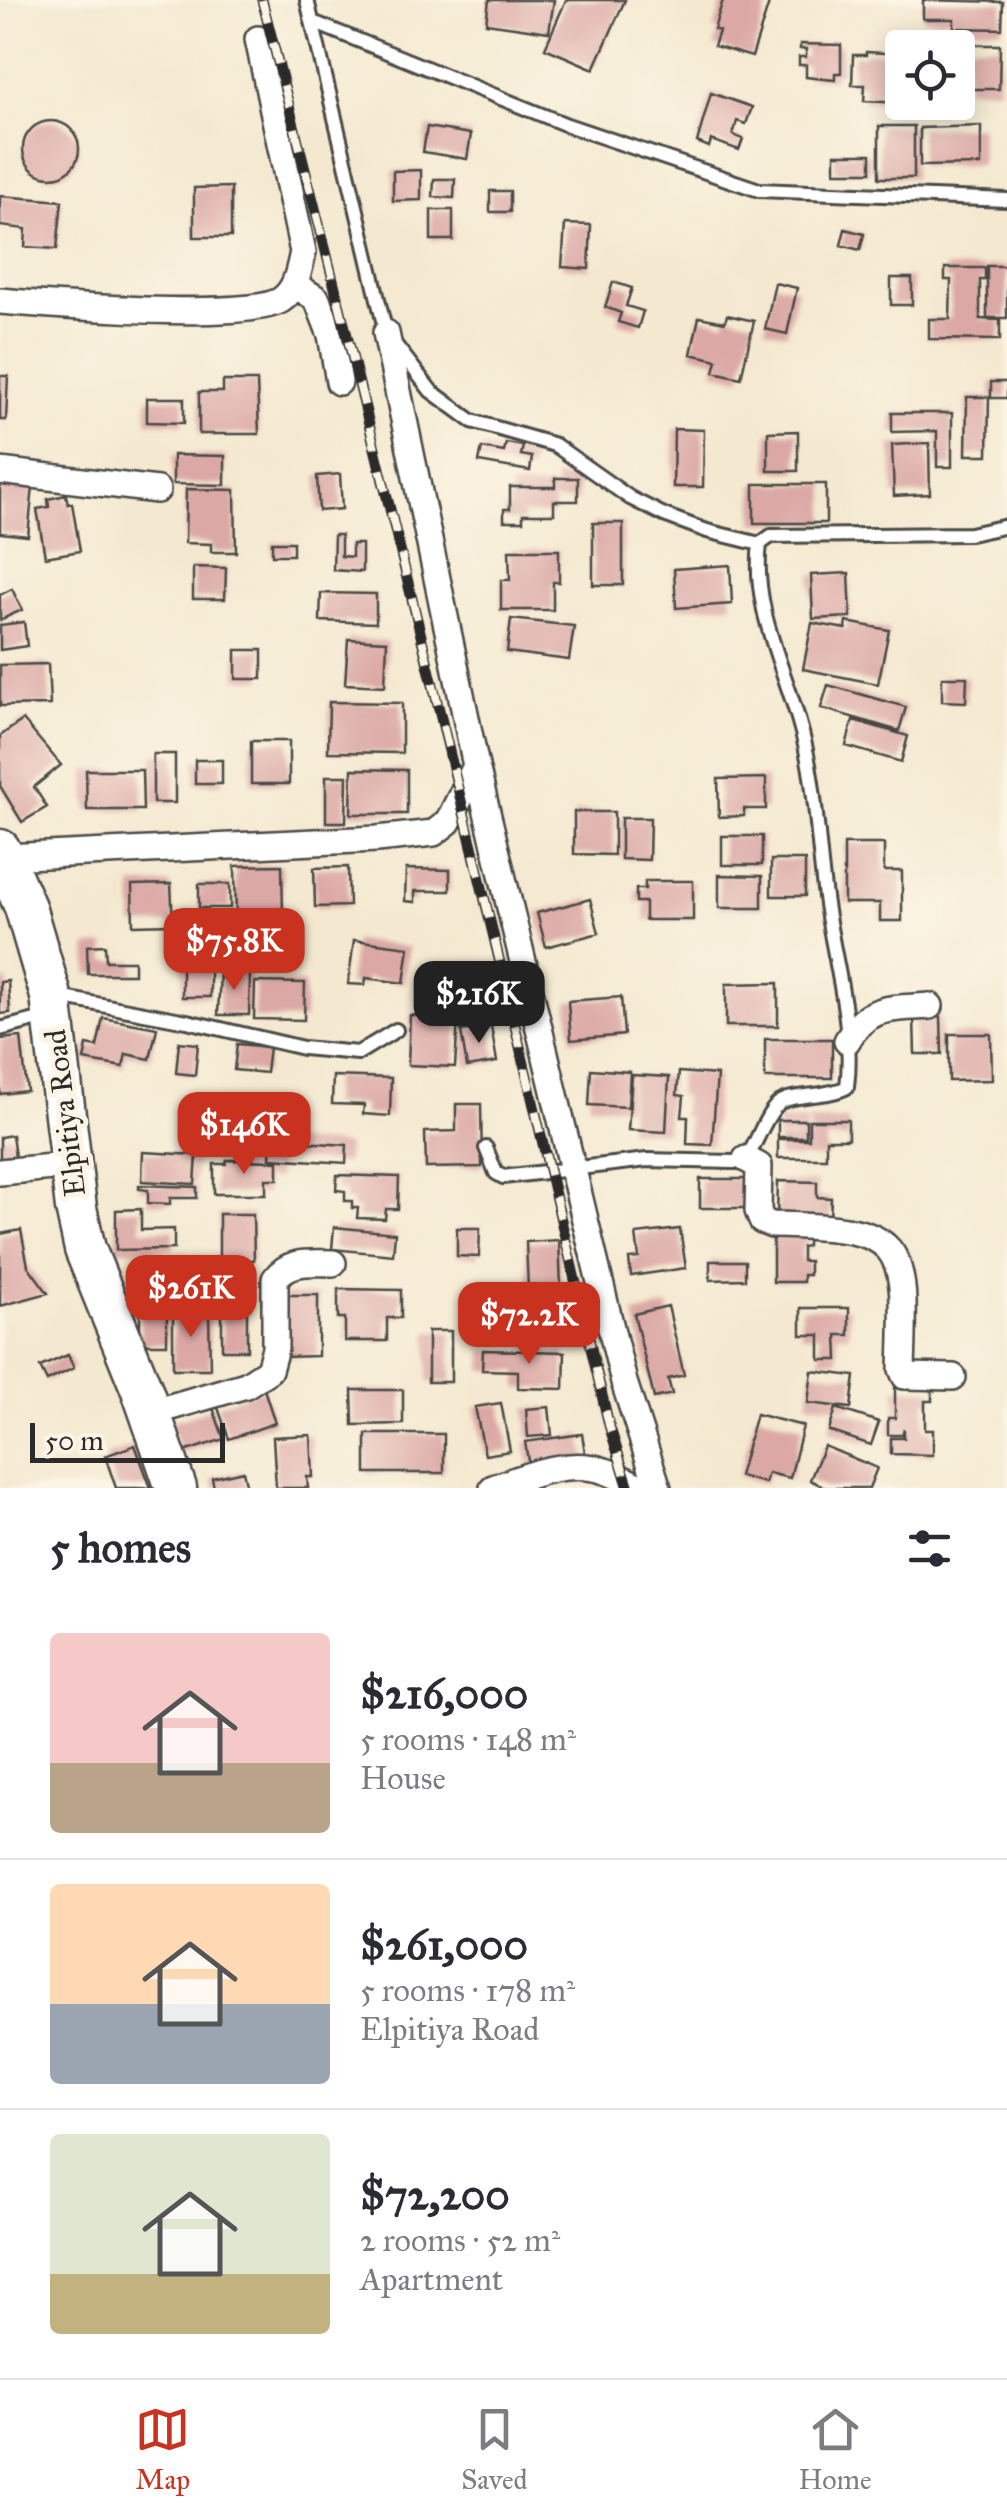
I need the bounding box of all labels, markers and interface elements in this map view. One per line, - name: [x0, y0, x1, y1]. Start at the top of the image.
- map controls: [885, 30, 975, 120]
- button: locate: [885, 30, 975, 120]
- pin: $75.8K: [153, 908, 315, 993]
- text: $75.8K: [186, 921, 282, 960]
- pin: $216K: [409, 961, 549, 1046]
- text: $216K: [436, 974, 522, 1013]
- street label: Elpitiya Road: [37, 1027, 93, 1199]
- pin: $146K: [174, 1092, 314, 1177]
- text: $146K: [200, 1105, 288, 1144]
- pin: $261K: [121, 1255, 261, 1340]
- text: $261K: [148, 1268, 234, 1307]
- pin: $72.2K: [448, 1282, 610, 1367]
- text: $72.2K: [480, 1295, 578, 1334]
- scale bar: [30, 1418, 225, 1462]
- text: 50 m: [45, 1423, 104, 1458]
- icon: filters: [902, 1521, 957, 1576]
- text: 5 homes: [50, 1522, 191, 1574]
- text: $216,000: [360, 1668, 528, 1720]
- icon: home: [130, 1673, 250, 1793]
- text: 5 rooms · 148 m²: [360, 1720, 576, 1759]
- text: House: [360, 1759, 446, 1798]
- text: $261,000: [360, 1919, 528, 1971]
- icon: home: [130, 1924, 250, 2044]
- text: 5 rooms · 178 m²: [360, 1971, 575, 2010]
- text: Elpitiya Road: [360, 2010, 539, 2049]
- text: $72,200: [360, 2169, 510, 2221]
- icon: home: [130, 2174, 250, 2294]
- text: 2 rooms · 52 m²: [360, 2221, 560, 2260]
- text: Apartment: [360, 2260, 503, 2299]
- tab: Map: [135, 2402, 190, 2497]
- tab: Saved: [461, 2402, 528, 2497]
- tab: Home: [798, 2402, 872, 2497]

